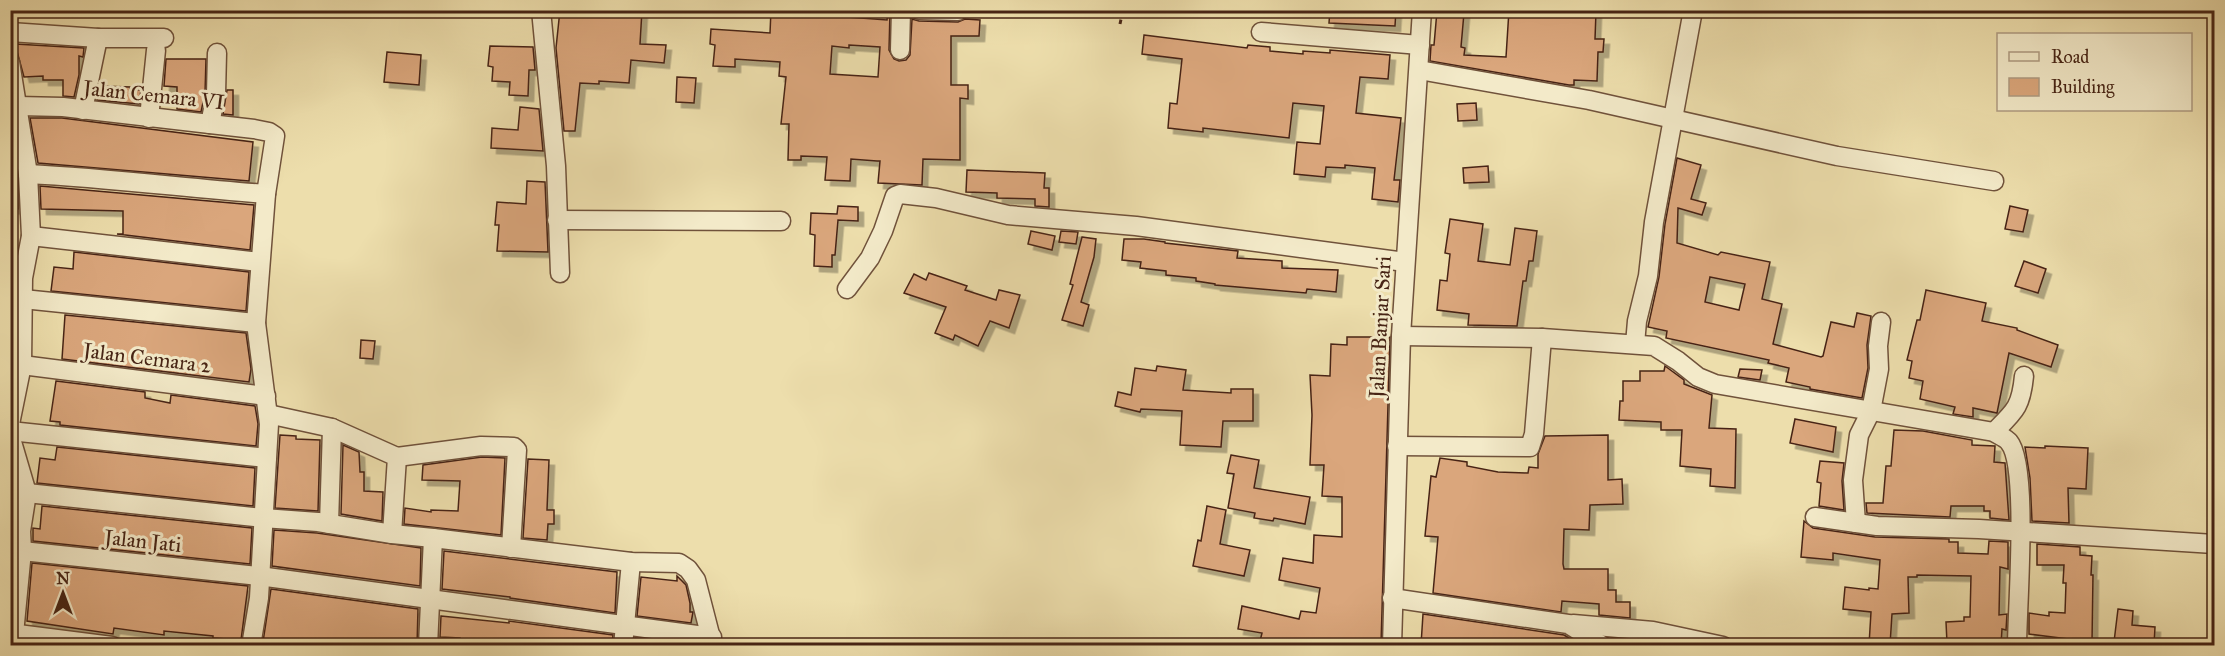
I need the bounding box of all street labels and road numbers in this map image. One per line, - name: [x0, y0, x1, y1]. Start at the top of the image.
- street label: Jalan Cemara VI: [80, 74, 226, 115]
- street label: Jalan Banjar Sari: [1363, 255, 1397, 401]
- street label: Jalan Cemara 2: [80, 337, 213, 379]
- street label: Jalan Jati: [101, 524, 183, 558]

